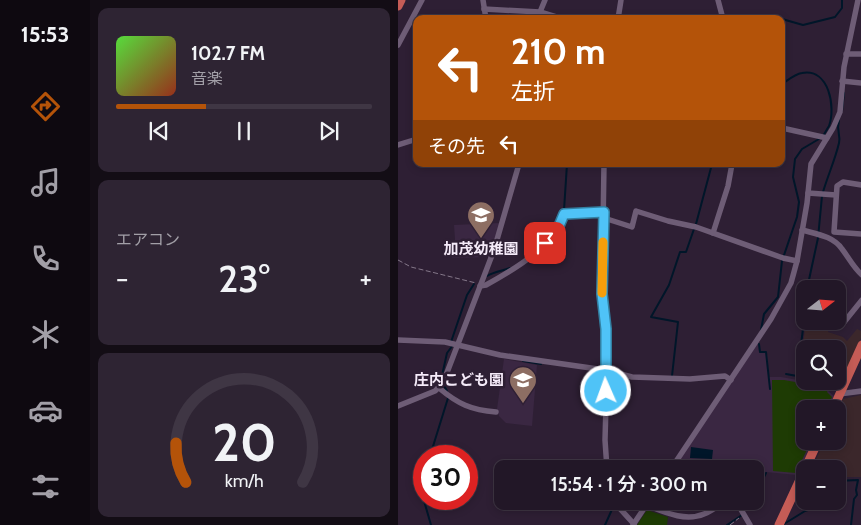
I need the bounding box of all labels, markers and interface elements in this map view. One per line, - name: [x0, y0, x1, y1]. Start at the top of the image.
- text: 15:53: [21, 21, 69, 48]
- text: 210 m: [511, 30, 605, 73]
- icon: left: [428, 35, 493, 100]
- text: 102.7 FM: [191, 42, 265, 65]
- text: 音楽: [191, 69, 223, 88]
- text: 左折: [511, 78, 555, 105]
- icon: directions: [28, 89, 63, 124]
- icon: previous: [145, 117, 173, 145]
- icon: pause: [230, 117, 258, 145]
- icon: next: [315, 117, 343, 145]
- icon: left: [495, 130, 523, 158]
- text: その先: [428, 135, 485, 158]
- icon: music: [28, 165, 63, 200]
- school or university icon: 加茂幼稚園: [466, 200, 496, 239]
- pin: [524, 222, 566, 264]
- icon: arrive: [531, 229, 559, 257]
- text: エアコン: [116, 230, 180, 249]
- place label: 加茂幼稚園: [443, 240, 519, 258]
- icon: phone: [28, 241, 63, 276]
- text: 23°: [218, 255, 270, 302]
- text: −: [116, 261, 128, 295]
- text: +: [360, 261, 372, 295]
- north arrow: [796, 280, 846, 330]
- map controls: [796, 280, 846, 510]
- icon: climate: [28, 317, 63, 352]
- button: search: [796, 340, 846, 390]
- position arrow: [579, 364, 631, 416]
- school or university icon: 庄内こども園: [508, 365, 538, 404]
- place label: 庄内こども園: [414, 371, 504, 389]
- icon: car: [28, 393, 63, 428]
- button: +: [796, 400, 846, 450]
- text: 20: [212, 411, 276, 474]
- speed limit sign: 30: [413, 445, 478, 510]
- button: −: [796, 460, 846, 510]
- icon: filters: [28, 469, 63, 504]
- text: km/h: [224, 470, 264, 491]
- text: 15:54 · 1 分 · 300 m: [551, 473, 707, 496]

